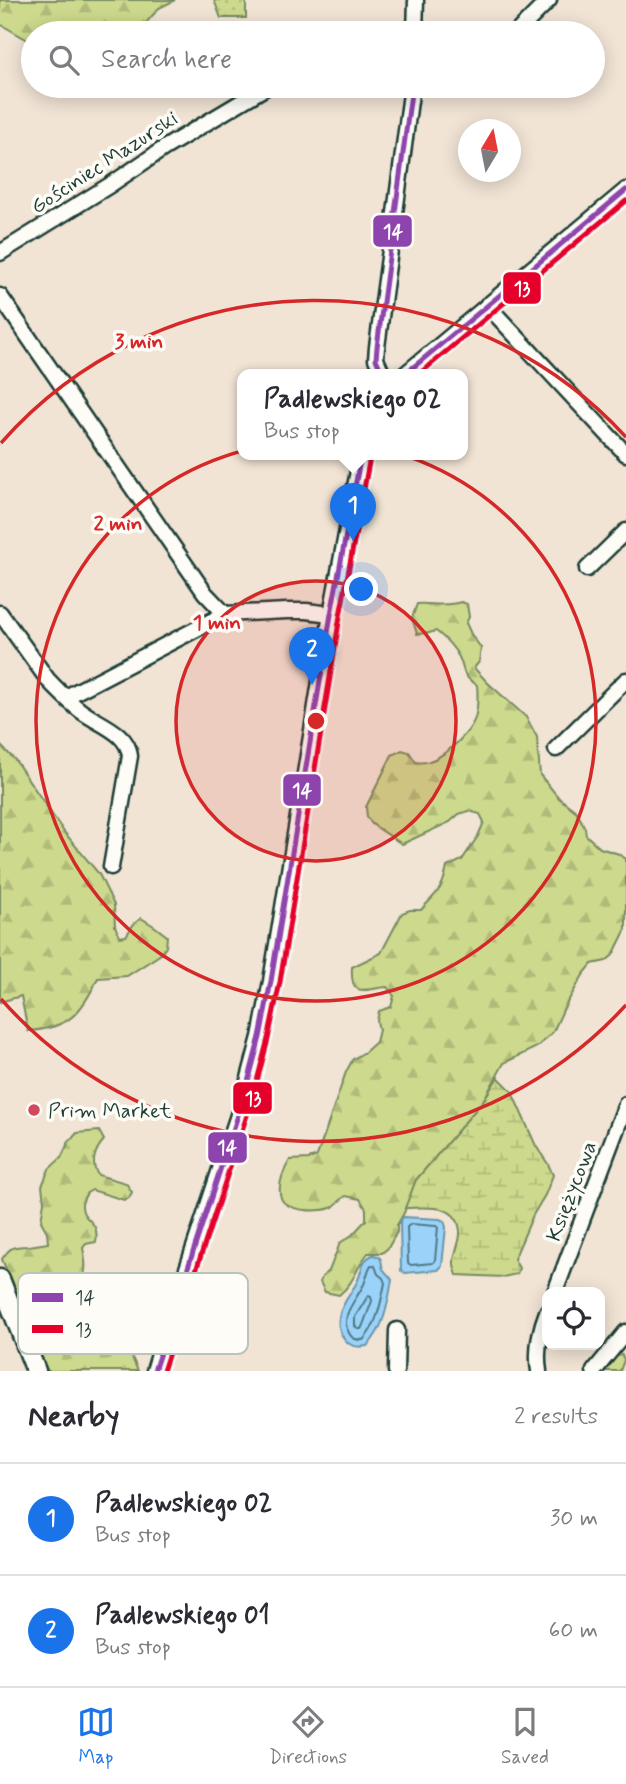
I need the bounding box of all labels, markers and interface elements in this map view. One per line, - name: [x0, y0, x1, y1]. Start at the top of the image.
- search box: [21, 21, 605, 98]
- icon: search: [45, 41, 83, 79]
- text: Search here: [101, 43, 232, 77]
- street label: Gościniec Mazurski: [26, 105, 184, 221]
- north arrow: [458, 119, 521, 182]
- line badge: 14: [372, 214, 413, 248]
- text: 14: [383, 220, 403, 245]
- line badge: 13: [502, 271, 542, 305]
- text: 13: [514, 277, 530, 302]
- text: 3 min: [115, 328, 163, 356]
- popup: [237, 369, 468, 460]
- text: Padlewskiego 02: [264, 383, 441, 417]
- text: Bus stop: [264, 417, 340, 447]
- pin: 1: [330, 483, 376, 541]
- text: 2 min: [93, 510, 143, 538]
- your location: [344, 572, 378, 606]
- text: 1 min: [193, 609, 241, 637]
- pin: 2: [289, 627, 335, 685]
- centre of rings: [304, 709, 328, 733]
- line badge: 14: [282, 773, 322, 807]
- text: 14: [292, 779, 312, 804]
- line badge: 13: [232, 1081, 273, 1115]
- text: 13: [245, 1087, 261, 1112]
- place label: Prim Market: [48, 1097, 172, 1125]
- marker: Prim Market: [26, 1102, 42, 1118]
- line badge: 14: [207, 1131, 248, 1164]
- text: 14: [217, 1136, 237, 1161]
- street label: Księżycowa: [540, 1137, 604, 1246]
- legend: [18, 1273, 248, 1354]
- text: 14: [75, 1286, 95, 1311]
- map controls: [542, 1287, 605, 1350]
- button: locate: [542, 1287, 605, 1350]
- text: 13: [75, 1318, 92, 1343]
- text: Nearby: [28, 1397, 119, 1436]
- text: 2 results: [514, 1402, 598, 1432]
- text: Padlewskiego 02: [95, 1487, 272, 1521]
- text: 1: [46, 1504, 56, 1534]
- text: 30 m: [550, 1504, 598, 1534]
- text: Bus stop: [95, 1521, 171, 1551]
- text: Padlewskiego 01: [95, 1599, 270, 1633]
- text: 2: [45, 1616, 57, 1646]
- text: 60 m: [549, 1616, 598, 1646]
- text: Bus stop: [95, 1633, 171, 1663]
- tab: Map: [77, 1703, 115, 1770]
- tab: Directions: [269, 1703, 347, 1770]
- tab: Saved: [501, 1703, 549, 1770]

